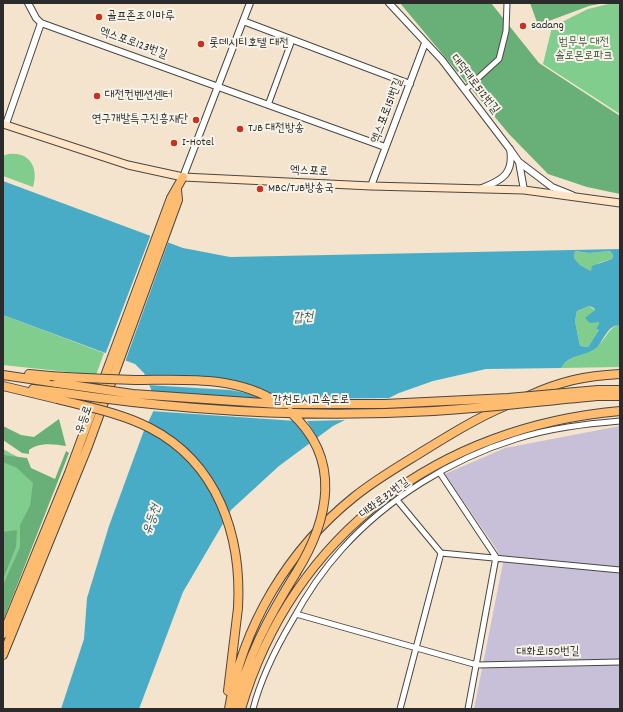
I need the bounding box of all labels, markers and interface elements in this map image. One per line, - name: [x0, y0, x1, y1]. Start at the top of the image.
- place label: 골프존조이마루: [107, 10, 175, 24]
- marker: 골프존조이마루: [94, 12, 104, 22]
- place label: sadang: [531, 19, 564, 33]
- marker: sadang: [518, 21, 528, 31]
- street label: 엑스포로123번길: [97, 25, 169, 63]
- park label: 법무부 대전 솔로몬로파크: [555, 36, 613, 64]
- place label: 롯데시티호텔 대전: [209, 37, 289, 51]
- marker: 롯데시티호텔 대전: [196, 39, 206, 49]
- street label: 대덕대로512번길: [446, 52, 502, 118]
- street label: 엑스포로151번길: [369, 76, 407, 146]
- place label: 대전컨벤션센터: [105, 89, 173, 103]
- marker: 대전컨벤션센터: [92, 91, 102, 101]
- place label: 연구개발특구진흥재단: [91, 113, 188, 127]
- marker: 연구개발특구진흥재단: [191, 115, 201, 125]
- place label: TJB 대전방송: [248, 122, 304, 136]
- marker: TJB 대전방송: [235, 124, 245, 134]
- place label: I-Hotel: [182, 136, 214, 150]
- marker: I-Hotel: [169, 138, 179, 148]
- street label: 엑스포로: [289, 164, 329, 180]
- place label: MBC/TJB방송국: [268, 182, 334, 196]
- marker: MBC/TJB방송국: [255, 184, 265, 194]
- water label: 갑천: [292, 310, 314, 328]
- street label: 갑천도시고속도로: [272, 394, 350, 408]
- street label: 유등로: [73, 404, 97, 436]
- street label: 대화로32번길: [357, 476, 413, 522]
- water label: 유등천: [141, 503, 165, 537]
- street label: 대화로150번길: [516, 645, 580, 661]

